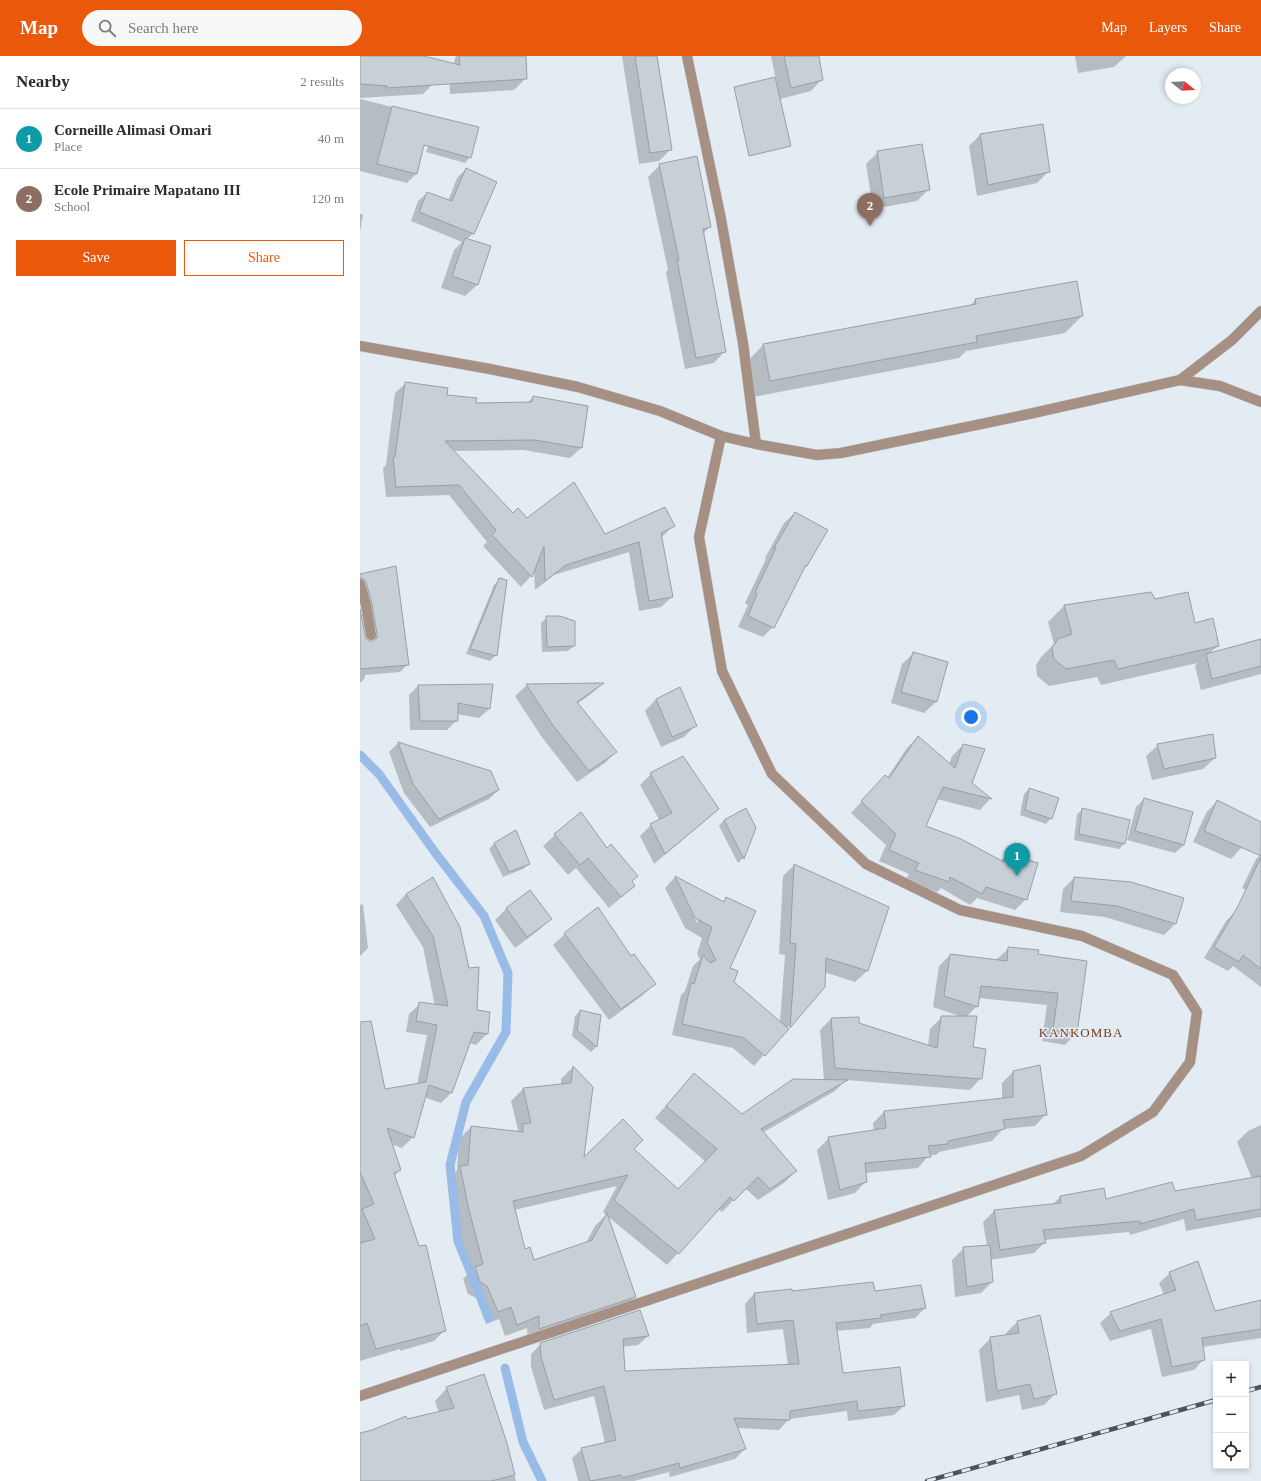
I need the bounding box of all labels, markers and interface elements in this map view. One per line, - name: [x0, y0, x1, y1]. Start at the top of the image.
- search box: [82, 10, 362, 46]
- text: Map: [20, 17, 58, 38]
- icon: search: [96, 17, 118, 39]
- text: Search here: [128, 20, 198, 36]
- text: Map: [1101, 20, 1127, 35]
- text: Layers: [1149, 20, 1187, 35]
- text: Share: [1209, 20, 1241, 35]
- north arrow: [1165, 68, 1201, 104]
- text: Nearby: [16, 72, 70, 91]
- text: 2 results: [300, 74, 344, 89]
- text: Corneille Alimasi Omari: [54, 122, 211, 138]
- text: 1: [26, 131, 32, 146]
- text: 40 m: [318, 131, 344, 146]
- text: Place: [54, 139, 82, 154]
- text: Ecole Primaire Mapatano III: [54, 182, 241, 198]
- text: 2: [26, 191, 32, 206]
- text: 120 m: [311, 191, 344, 206]
- pin: 2: [857, 193, 883, 226]
- text: School: [54, 199, 90, 214]
- button: Save: [16, 240, 176, 276]
- button: Share: [184, 240, 344, 276]
- your location: [961, 707, 981, 727]
- pin: 1: [1004, 843, 1030, 876]
- district label: KANKOMBA: [1039, 1025, 1123, 1040]
- map controls: [1213, 1361, 1249, 1469]
- button: +: [1213, 1361, 1249, 1397]
- button: −: [1213, 1397, 1249, 1433]
- button: locate: [1213, 1433, 1249, 1469]

